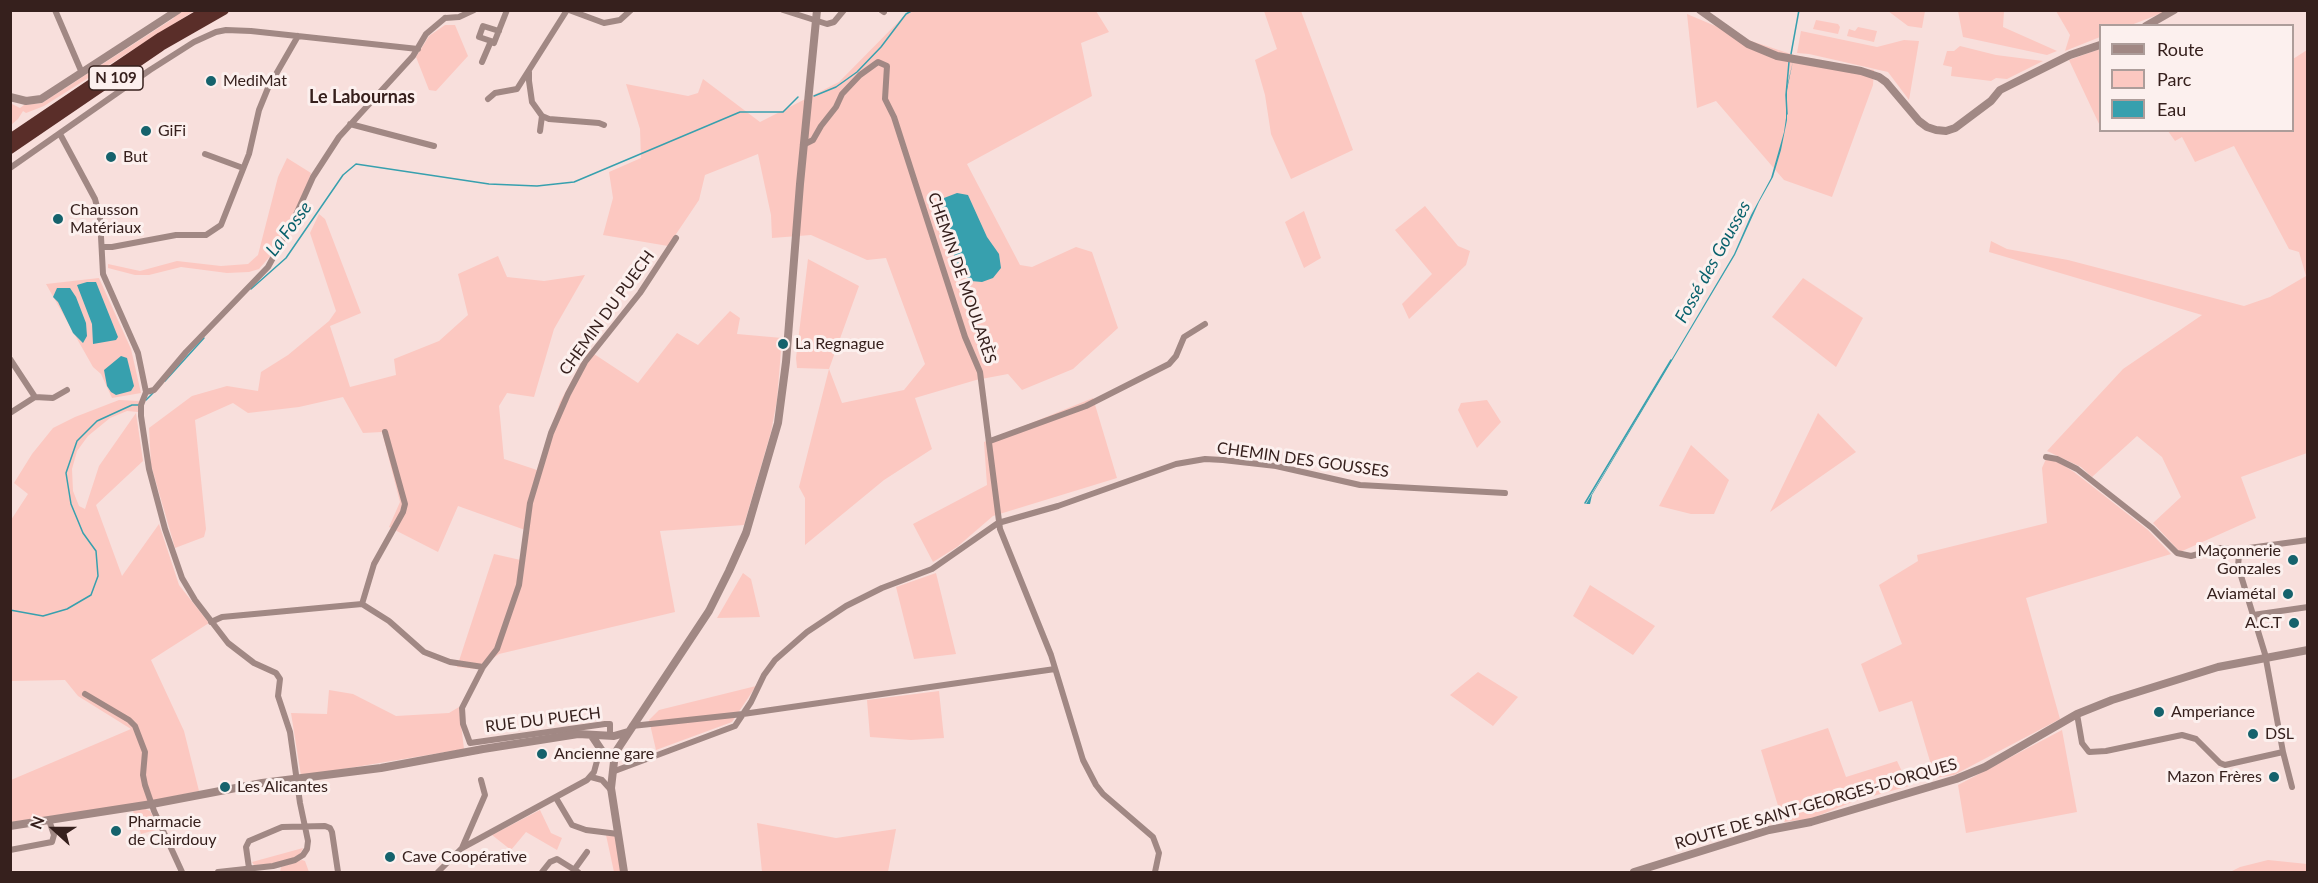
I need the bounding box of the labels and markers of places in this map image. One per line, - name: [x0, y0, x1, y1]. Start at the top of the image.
- place label: MediMat: [223, 71, 287, 91]
- marker: MediMat: [204, 74, 218, 88]
- place label: GiFi: [158, 121, 186, 141]
- marker: GiFi: [139, 124, 153, 138]
- place label: But: [123, 147, 148, 167]
- marker: But: [104, 150, 118, 164]
- place label: Chausson Matériaux: [70, 200, 141, 238]
- marker: Chausson Matériaux: [51, 212, 65, 226]
- place label: La Regnague: [795, 334, 884, 354]
- marker: La Regnague: [776, 337, 790, 351]
- place label: Maçonnerie Gonzales: [2197, 541, 2281, 579]
- marker: Maçonnerie Gonzales: [2286, 553, 2300, 567]
- place label: Aviamétal: [2207, 584, 2276, 604]
- marker: Aviamétal: [2281, 587, 2295, 601]
- place label: A.C.T: [2245, 613, 2282, 633]
- marker: A.C.T: [2287, 616, 2301, 630]
- place label: Amperiance: [2171, 702, 2255, 722]
- marker: Amperiance: [2152, 705, 2166, 719]
- place label: DSL: [2265, 724, 2294, 744]
- marker: DSL: [2246, 727, 2260, 741]
- place label: Ancienne gare: [554, 744, 654, 764]
- marker: Ancienne gare: [535, 747, 549, 761]
- place label: Mazon Frères: [2167, 767, 2262, 787]
- marker: Mazon Frères: [2267, 770, 2281, 784]
- place label: Les Alicantes: [237, 777, 328, 797]
- marker: Les Alicantes: [218, 780, 232, 794]
- place label: Pharmacie de Clairdouy: [128, 812, 216, 850]
- marker: Pharmacie de Clairdouy: [109, 824, 123, 838]
- place label: Cave Coopérative: [402, 847, 527, 867]
- marker: Cave Coopérative: [383, 850, 397, 864]

